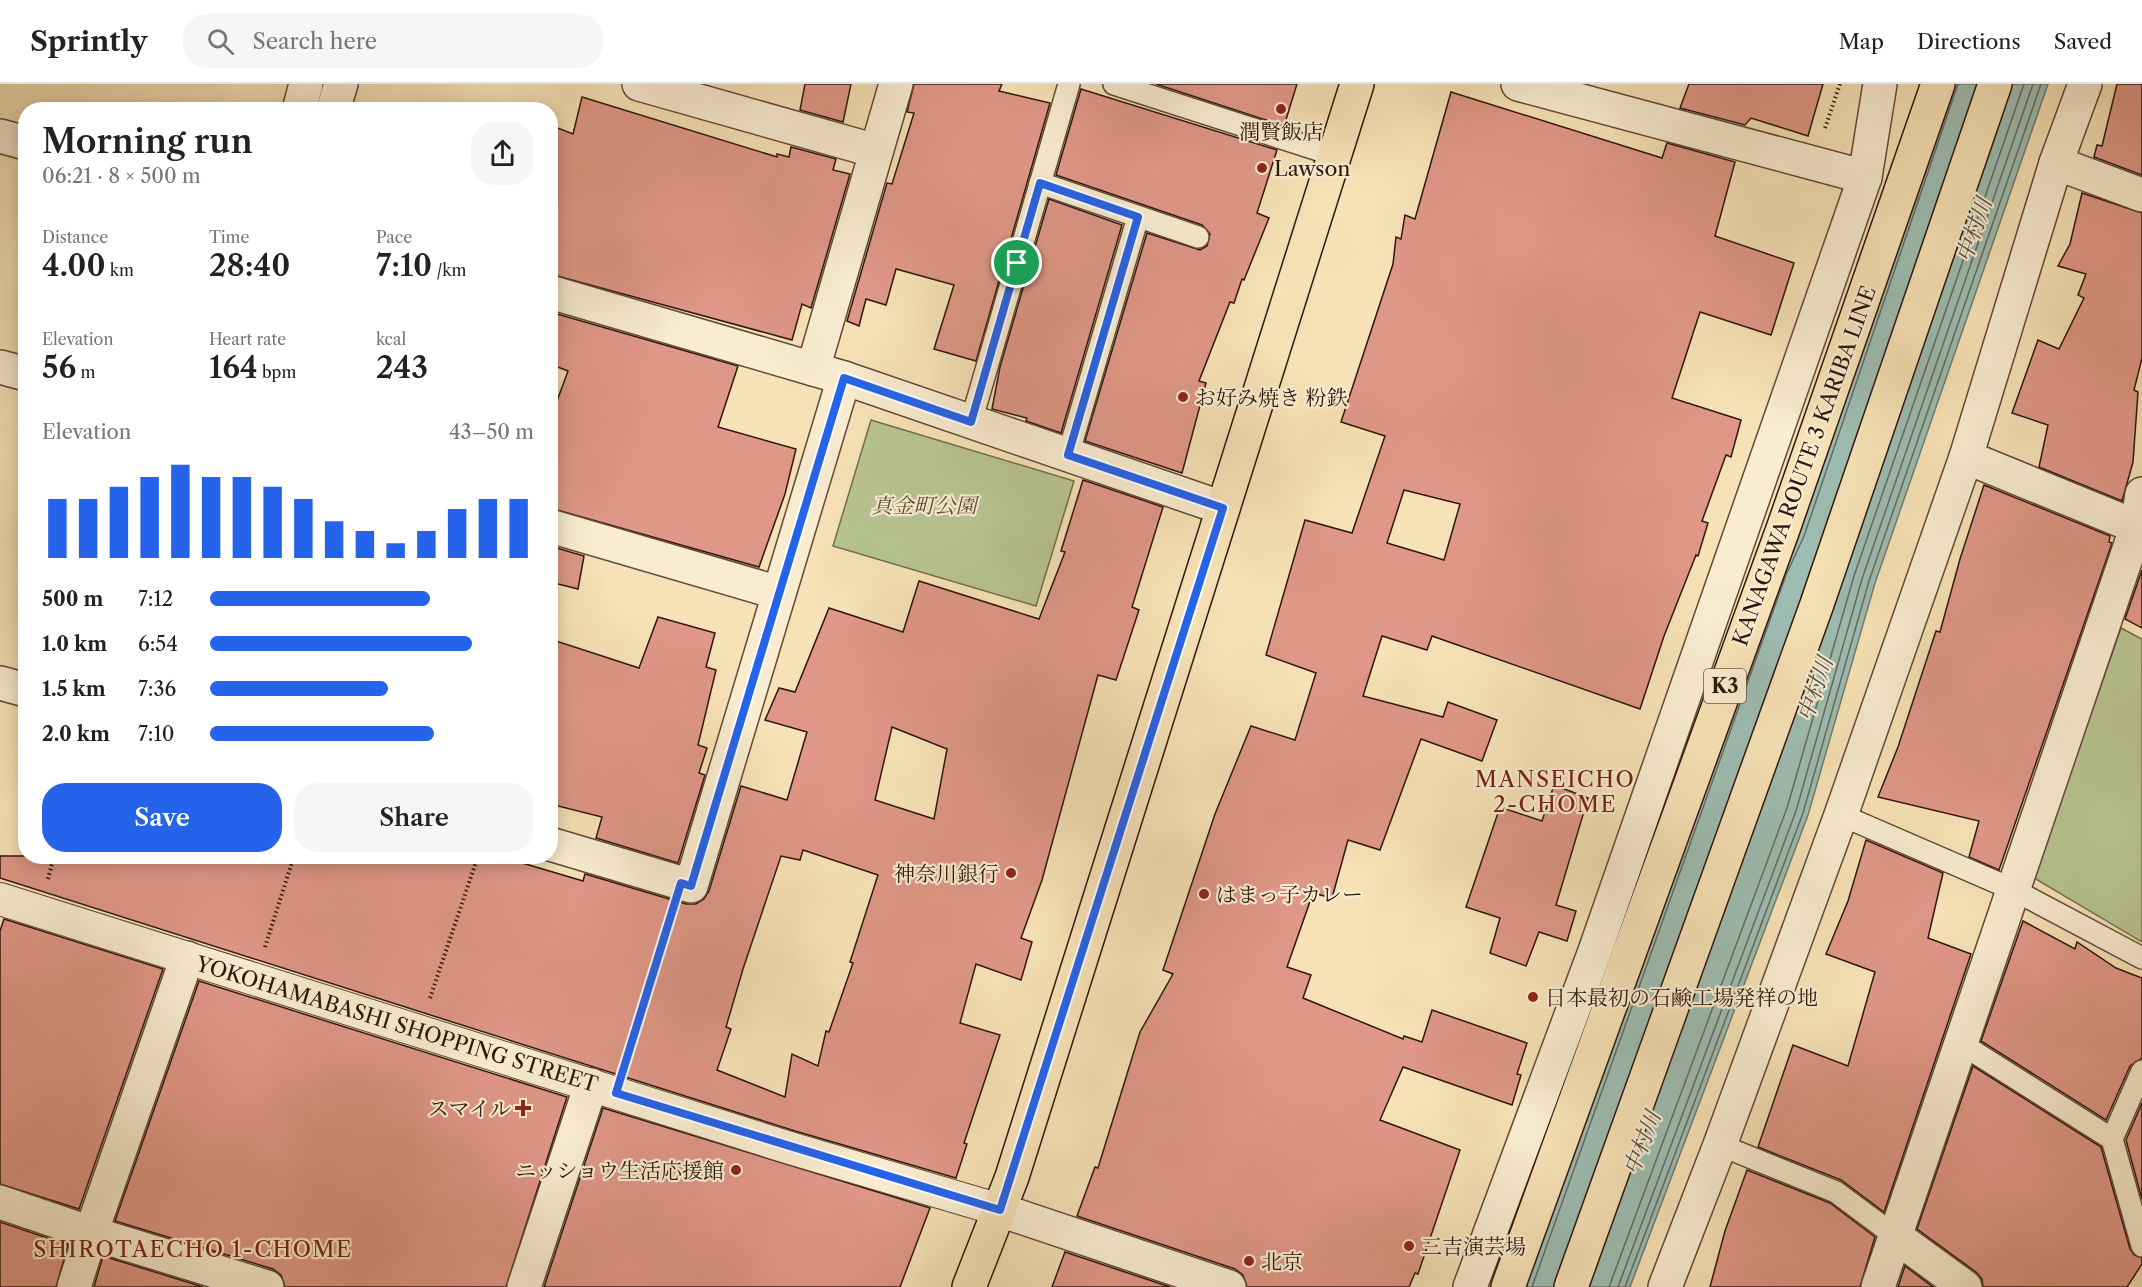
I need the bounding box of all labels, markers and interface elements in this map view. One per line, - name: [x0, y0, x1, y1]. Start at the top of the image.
- search box: [183, 14, 603, 68]
- text: Sprintly: [30, 24, 147, 58]
- icon: search: [204, 25, 237, 58]
- text: Search here: [252, 28, 377, 55]
- text: Map: [1839, 29, 1884, 54]
- text: Directions: [1917, 29, 2021, 54]
- text: Saved: [2054, 29, 2112, 54]
- marker: 潤賢飯店: [1274, 102, 1288, 116]
- place label: 潤賢飯店: [1239, 119, 1323, 144]
- text: Morning run: [42, 121, 253, 162]
- button: share: [471, 122, 534, 185]
- place label: Lawson: [1274, 156, 1350, 181]
- marker: Lawson: [1255, 161, 1269, 175]
- text: 06:21 · 8 × 500 m: [42, 164, 201, 188]
- water label: 中村川: [1950, 193, 1998, 266]
- text: Distance: [42, 227, 108, 247]
- text: Time: [209, 227, 249, 247]
- text: Pace: [376, 227, 412, 247]
- pin: [991, 237, 1042, 288]
- icon: arrive: [1000, 246, 1033, 279]
- text: 4.00: [42, 247, 106, 284]
- text: 28:40: [209, 247, 290, 284]
- text: 7:10: [376, 247, 432, 284]
- text: km: [106, 260, 134, 280]
- text: /km: [432, 260, 466, 280]
- street label: KANAGAWA ROUTE 3 KARIBA LINE: [1727, 283, 1881, 649]
- text: Elevation: [42, 329, 113, 349]
- text: Heart rate: [209, 329, 286, 349]
- text: kcal: [376, 329, 406, 349]
- text: 56: [42, 349, 76, 386]
- text: 164: [209, 349, 258, 386]
- text: 243: [376, 349, 428, 386]
- text: m: [76, 362, 95, 382]
- text: bpm: [258, 362, 296, 382]
- place label: お好み焼き 粉鉄: [1195, 385, 1348, 410]
- marker: お好み焼き 粉鉄: [1176, 390, 1190, 404]
- text: Elevation: [42, 420, 131, 444]
- text: 43–50 m: [449, 420, 534, 444]
- park label: 真金町公園: [872, 493, 979, 518]
- text: 500 m: [42, 587, 103, 611]
- text: 7:12: [138, 587, 173, 611]
- text: 1.0 km: [42, 632, 107, 656]
- text: 6:54: [138, 632, 178, 656]
- water label: 中村川: [1791, 652, 1839, 725]
- road number: K3: [1704, 669, 1746, 703]
- text: 1.5 km: [42, 677, 106, 701]
- text: 7:36: [138, 677, 176, 701]
- text: 2.0 km: [42, 722, 110, 746]
- text: 7:10: [138, 722, 175, 746]
- district label: MANSEICHO 2-CHOME: [1475, 766, 1635, 818]
- button: Save: [42, 783, 282, 852]
- button: Share: [294, 783, 534, 852]
- place label: 神奈川銀行: [894, 861, 999, 886]
- marker: 神奈川銀行: [1004, 866, 1018, 880]
- place label: はまっ子カレー: [1216, 882, 1363, 907]
- marker: はまっ子カレー: [1197, 887, 1211, 901]
- street label: YOKOHAMABASHI SHOPPING STREET: [192, 951, 601, 1097]
- place label: 日本最初の石鹸工場発祥の地: [1545, 985, 1818, 1010]
- marker: 日本最初の石鹸工場発祥の地: [1526, 990, 1540, 1004]
- place label: スマイル: [428, 1096, 511, 1121]
- marker: スマイル: [516, 1101, 530, 1115]
- water label: 中村川: [1618, 1105, 1667, 1179]
- place label: ニッショウ生活応援館: [515, 1158, 724, 1183]
- marker: ニッショウ生活応援館: [729, 1163, 743, 1177]
- place label: 三吉演芸場: [1421, 1234, 1526, 1259]
- district label: SHIROTAECHO 1-CHOME: [33, 1236, 353, 1263]
- marker: 三吉演芸場: [1402, 1239, 1416, 1253]
- place label: 北京: [1261, 1249, 1303, 1274]
- marker: 北京: [1242, 1254, 1256, 1268]

